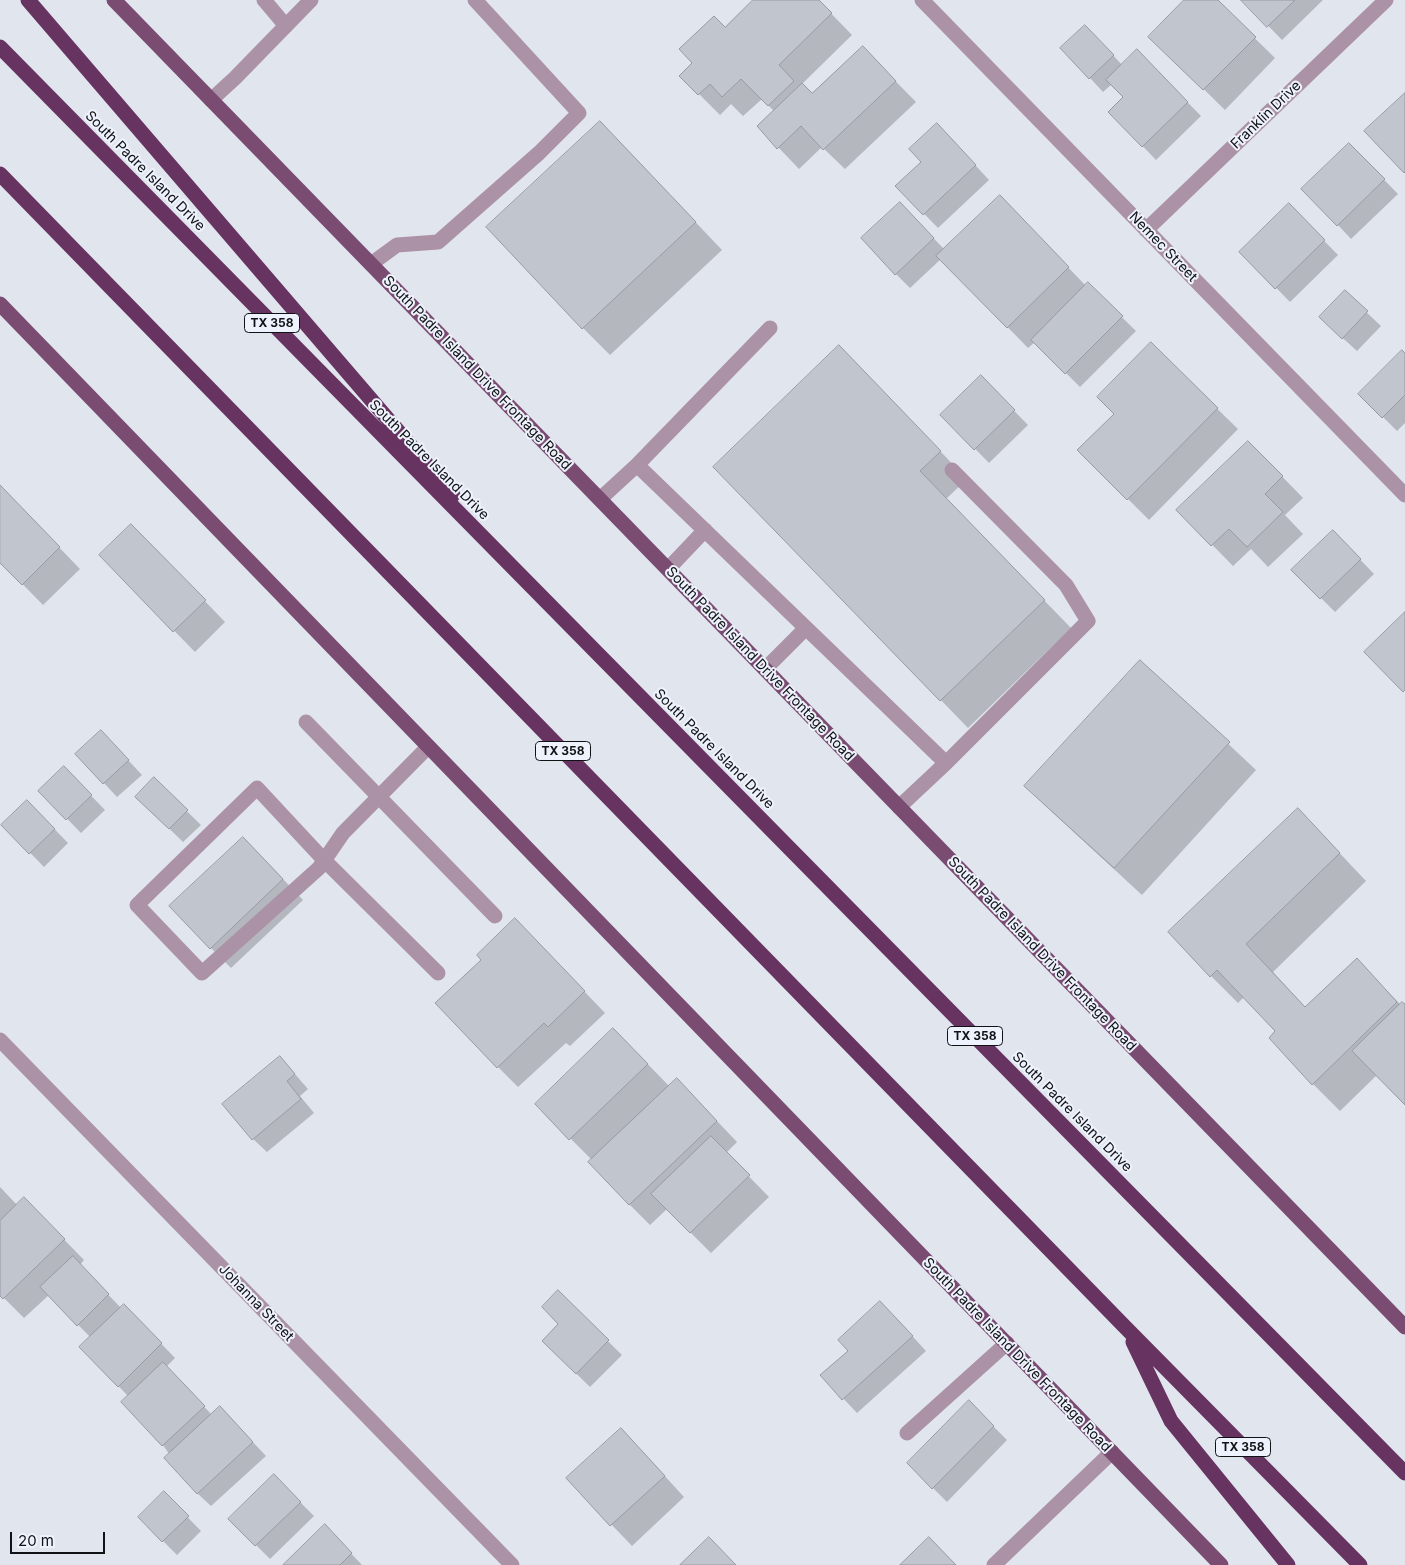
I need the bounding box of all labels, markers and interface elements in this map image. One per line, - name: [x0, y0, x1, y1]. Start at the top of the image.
- street label: Franklin Drive: [1228, 77, 1304, 153]
- street label: South Padre Island Drive: [81, 107, 209, 235]
- street label: Nemec Street: [1125, 209, 1201, 285]
- street label: South Padre Island Drive Frontage Road: [379, 272, 575, 474]
- road number: TX 358: [244, 314, 300, 332]
- street label: South Padre Island Drive: [365, 396, 493, 524]
- street label: South Padre Island Drive Frontage Road: [662, 563, 858, 765]
- street label: South Padre Island Drive: [650, 685, 778, 813]
- road number: TX 358: [536, 741, 590, 760]
- street label: South Padre Island Drive Frontage Road: [944, 853, 1140, 1055]
- road number: TX 358: [948, 1026, 1002, 1046]
- street label: South Padre Island Drive: [1008, 1048, 1136, 1176]
- street label: South Padre Island Drive Frontage Road: [919, 1254, 1115, 1456]
- street label: Johanna Street: [215, 1261, 297, 1345]
- road number: TX 358: [1216, 1438, 1270, 1456]
- scale bar: [12, 1522, 108, 1554]
- text: 20 m: [18, 1531, 54, 1550]

